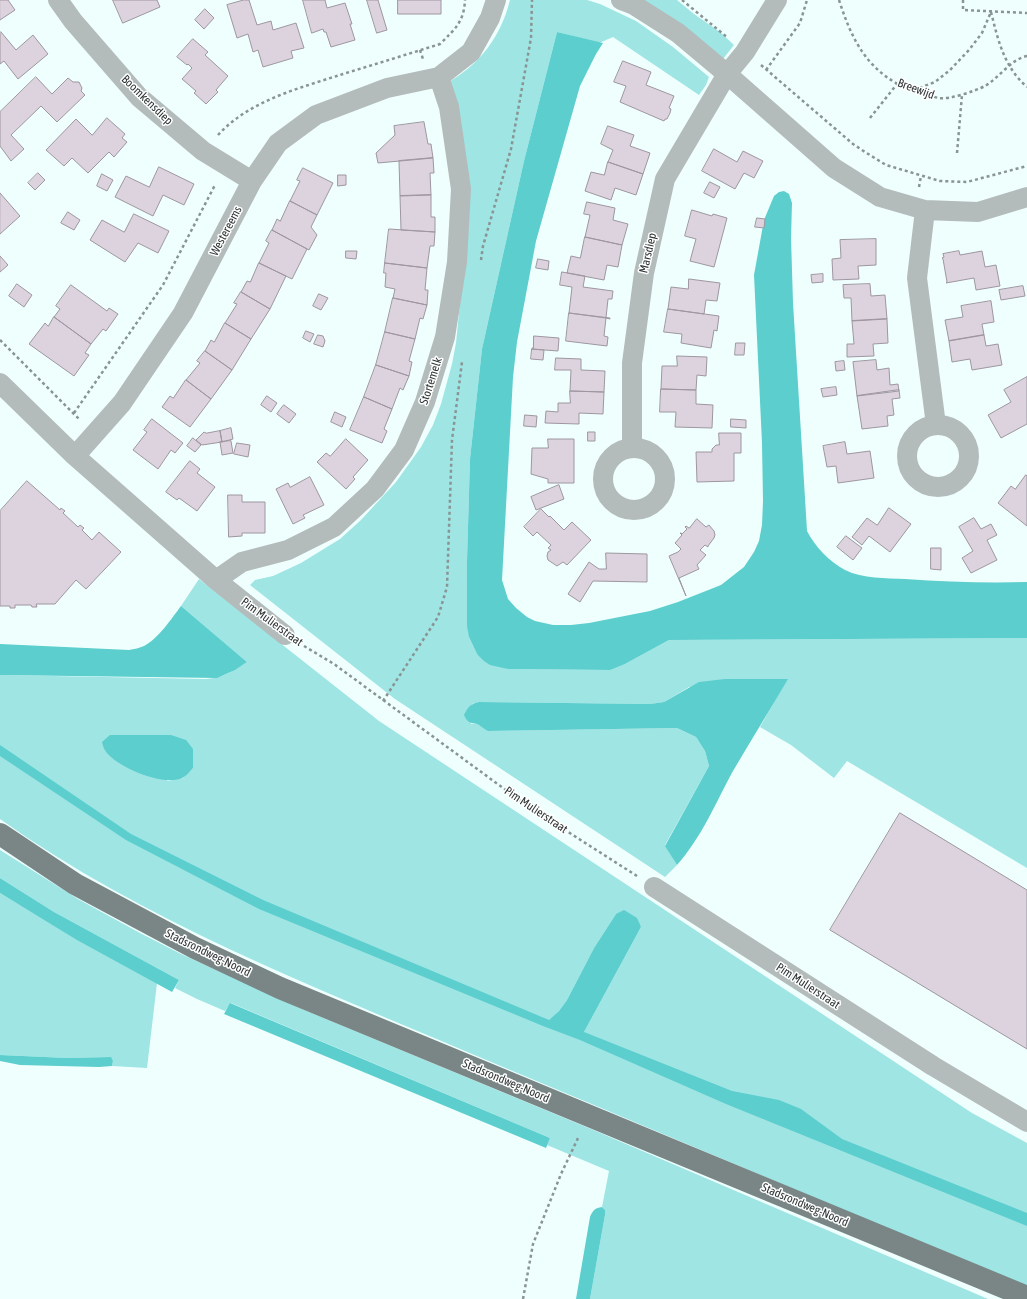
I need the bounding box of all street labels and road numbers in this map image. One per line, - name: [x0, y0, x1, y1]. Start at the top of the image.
- street label: Boomkensdiep: [118, 72, 176, 128]
- street label: Breewijd: [896, 76, 936, 102]
- street label: Westereems: [207, 204, 245, 258]
- street label: Marsdiep: [636, 231, 660, 275]
- street label: Stortemelk: [417, 356, 445, 406]
- street label: Pim Mulierstraat: [238, 595, 306, 649]
- street label: Pim Mulierstraat: [502, 784, 570, 836]
- street label: Stadsrondweg-Noord: [163, 926, 253, 980]
- street label: Pim Mulierstraat: [773, 960, 843, 1012]
- street label: Stadsrondweg-Noord: [460, 1056, 552, 1106]
- street label: Stadsrondweg-Noord: [759, 1180, 851, 1230]

